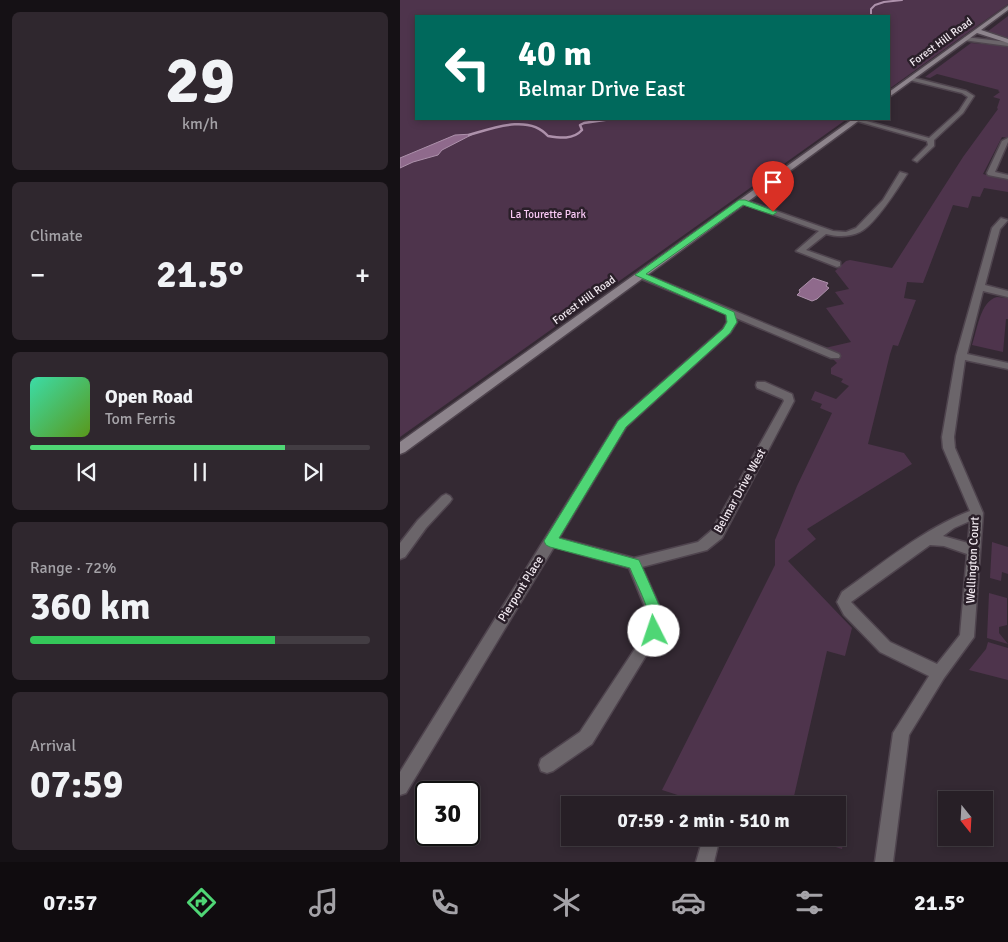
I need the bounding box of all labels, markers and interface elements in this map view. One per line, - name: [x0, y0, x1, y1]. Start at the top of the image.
- street label: Forest Hill Road: [907, 15, 975, 69]
- text: 40 m: [518, 32, 592, 75]
- icon: left: [435, 35, 500, 100]
- text: 29: [165, 41, 235, 121]
- text: Belmar Drive East: [518, 75, 685, 102]
- text: km/h: [182, 114, 218, 134]
- pin: [752, 161, 794, 212]
- icon: arrive: [759, 168, 787, 196]
- park label: La Tourette Park: [510, 208, 586, 221]
- text: Climate: [30, 226, 83, 246]
- text: 21.5°: [156, 251, 244, 298]
- text: −: [30, 258, 45, 292]
- text: +: [355, 258, 370, 292]
- street label: Forest Hill Road: [550, 273, 618, 327]
- text: Open Road: [105, 385, 193, 409]
- text: Tom Ferris: [105, 409, 175, 429]
- street label: Belmar Drive West: [711, 446, 769, 536]
- icon: previous: [73, 458, 101, 486]
- icon: pause: [186, 458, 214, 486]
- icon: next: [299, 458, 327, 486]
- street label: Wellington Court: [963, 516, 983, 604]
- street label: Pierpont Place: [495, 553, 547, 625]
- text: Range · 72%: [30, 558, 116, 578]
- text: 360 km: [30, 583, 151, 630]
- position arrow: [627, 604, 679, 656]
- text: Arrival: [30, 736, 76, 756]
- text: 07:59: [30, 761, 123, 808]
- speed limit sign: 30: [415, 781, 480, 846]
- north arrow: [938, 791, 992, 846]
- map controls: [938, 791, 993, 846]
- text: 07:59 · 2 min · 510 m: [617, 809, 790, 833]
- icon: directions: [184, 885, 219, 920]
- icon: music: [306, 885, 341, 920]
- icon: phone: [427, 885, 462, 920]
- icon: climate: [549, 885, 584, 920]
- icon: car: [671, 885, 706, 920]
- icon: filters: [792, 885, 827, 920]
- text: 07:57: [43, 889, 97, 916]
- text: 21.5°: [914, 889, 965, 916]

